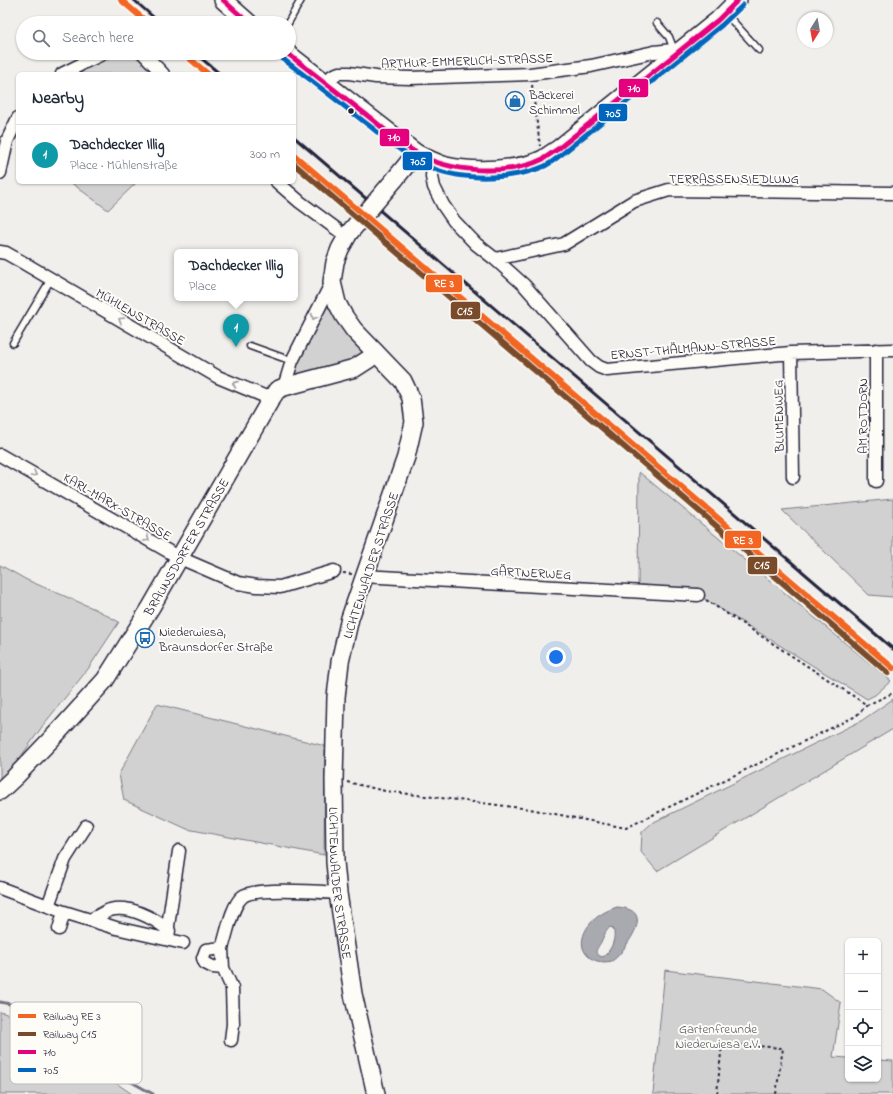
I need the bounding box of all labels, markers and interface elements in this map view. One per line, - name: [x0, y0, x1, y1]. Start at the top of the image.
- north arrow: [797, 12, 833, 48]
- search box: [16, 16, 296, 60]
- icon: search: [30, 27, 52, 49]
- text: Search here: [62, 27, 134, 49]
- street label: ARTHUR-EMMERLICH-STRASSE: [381, 49, 554, 74]
- line badge: 710: [618, 78, 649, 98]
- text: 710: [628, 81, 641, 97]
- text: Nearby: [32, 86, 84, 111]
- place label: Bäckerei Schimmel: [528, 86, 580, 120]
- shop icon: Bäckerei Schimmel: [504, 90, 526, 112]
- line badge: 705: [598, 103, 628, 122]
- unlabelled marker: [346, 106, 356, 116]
- text: 705: [605, 106, 621, 122]
- line badge: 710: [379, 128, 410, 147]
- text: 710: [388, 130, 401, 146]
- text: Dachdecker Illig: [70, 134, 164, 156]
- text: 1: [43, 145, 47, 164]
- text: 300 m: [250, 145, 280, 164]
- line badge: 705: [402, 151, 433, 171]
- text: 705: [410, 154, 426, 170]
- text: Place · Mühlenstraße: [70, 156, 177, 175]
- street label: TERRASSENSIEDLUNG: [669, 170, 799, 189]
- popup: [174, 249, 298, 301]
- text: Dachdecker Illig: [189, 255, 283, 277]
- line badge: RE 3: [425, 274, 463, 293]
- text: RE 3: [433, 276, 454, 292]
- text: Place: [189, 277, 216, 296]
- street label: MÜHLENSTRASSE: [92, 284, 189, 351]
- line badge: C15: [450, 301, 481, 320]
- text: C15: [457, 304, 474, 320]
- one-way arrow: [312, 312, 319, 320]
- pin: 1: [223, 314, 249, 347]
- one-way arrow: [118, 318, 125, 325]
- street label: ERNST-THÄLMANN-STRASSE: [610, 332, 777, 365]
- street label: AM ROTDORN: [854, 378, 873, 454]
- one-way arrow: [231, 380, 238, 388]
- street label: BLUMENWEG: [769, 380, 790, 453]
- street label: KARL-MARX-STRASSE: [60, 469, 175, 546]
- one-way arrow: [30, 470, 37, 477]
- street label: BRAUNSDORFER STRASSE: [139, 475, 235, 621]
- street label: LICHTENWALDER STRASSE: [339, 490, 404, 641]
- line badge: RE 3: [724, 530, 762, 549]
- text: RE 3: [732, 533, 753, 549]
- one-way arrow: [143, 534, 150, 541]
- line badge: C15: [747, 556, 778, 575]
- text: C15: [754, 558, 771, 574]
- street label: GÄRTNERWEG: [490, 562, 572, 585]
- place label: Niederwiesa, Braunsdorfer Straße: [158, 623, 273, 657]
- bus stop icon: Niederwiesa, Braunsdorfer Straße: [134, 627, 156, 649]
- your location: [546, 647, 566, 667]
- street label: LICHTENWALDER STRASSE: [323, 807, 356, 961]
- map controls: [845, 938, 881, 1082]
- button: +: [845, 938, 881, 974]
- button: −: [845, 974, 881, 1010]
- legend: [10, 1002, 142, 1084]
- text: Railway RE 3: [43, 1009, 101, 1026]
- button: locate: [845, 1010, 881, 1046]
- park label: Gartenfreunde Niederwiesa e.V.: [676, 1020, 761, 1054]
- text: Railway C15: [43, 1027, 97, 1044]
- text: 710: [43, 1045, 56, 1061]
- button: layers: [845, 1046, 881, 1082]
- text: 705: [43, 1063, 59, 1079]

